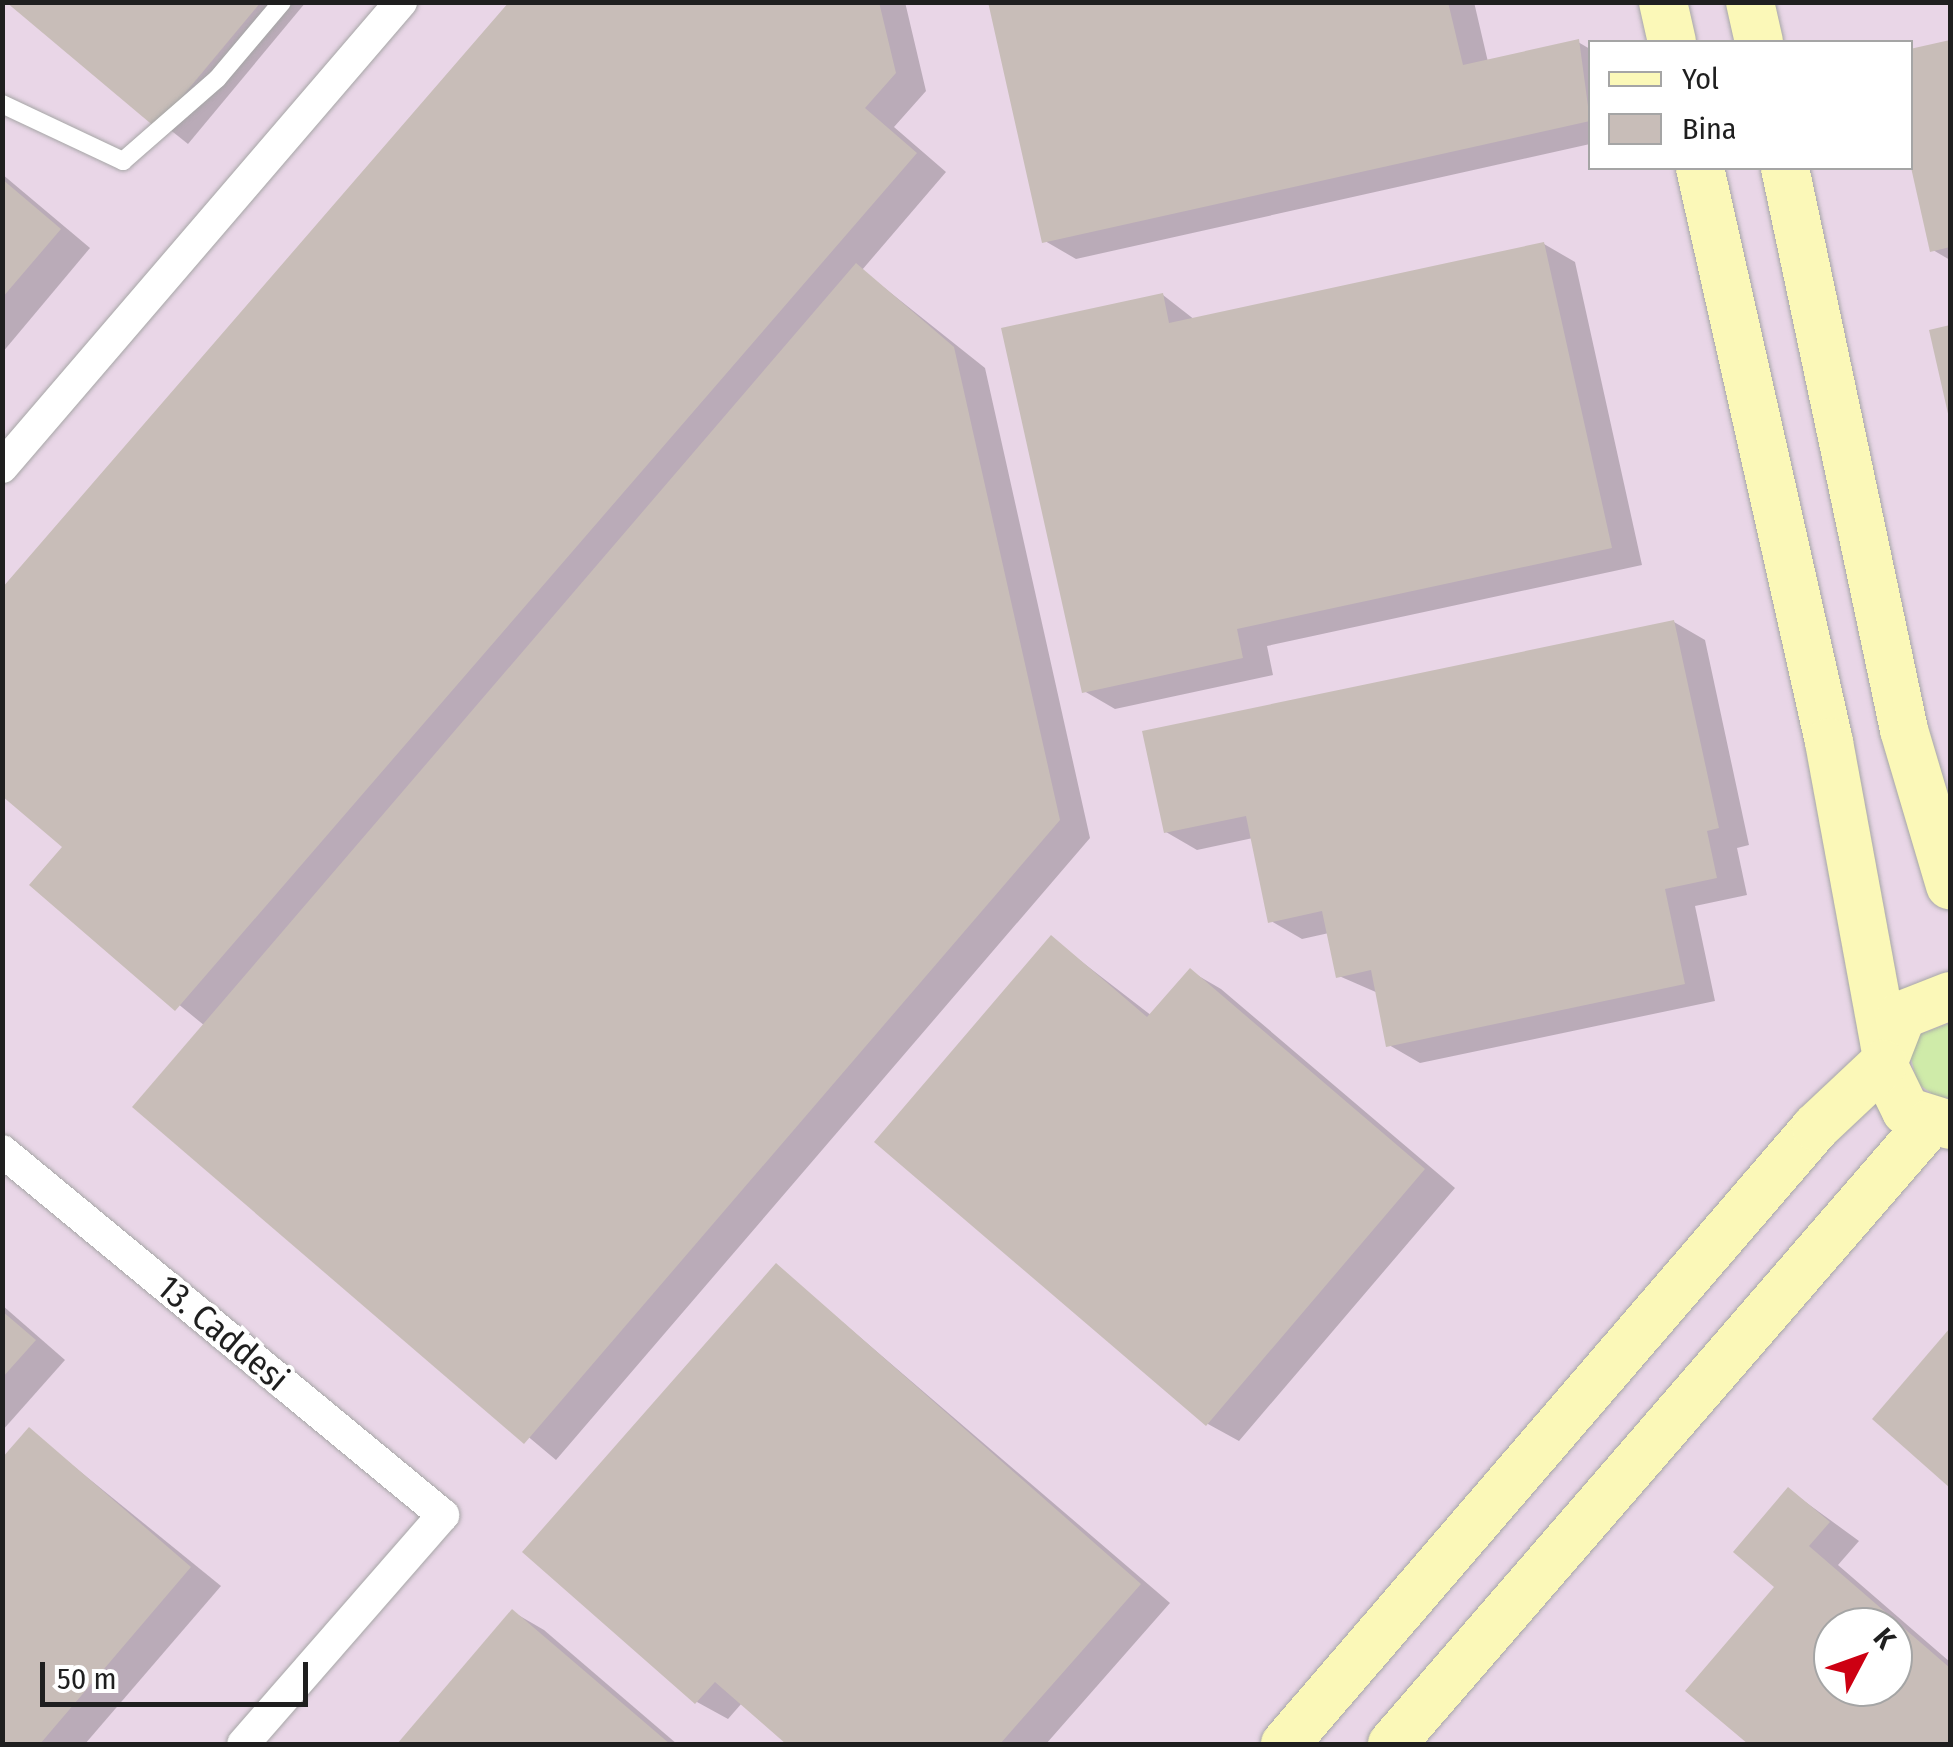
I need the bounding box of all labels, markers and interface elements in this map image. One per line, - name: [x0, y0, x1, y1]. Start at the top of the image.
- legend: [1588, 40, 1913, 170]
- text: Yol: [1682, 61, 1719, 97]
- text: Bina: [1682, 111, 1736, 147]
- street label: 13. Caddesi: [149, 1266, 297, 1400]
- north arrow: [1813, 1607, 1913, 1707]
- text: K: [1867, 1621, 1902, 1655]
- scale bar: [45, 1642, 312, 1704]
- text: 50 m: [57, 1661, 117, 1697]

